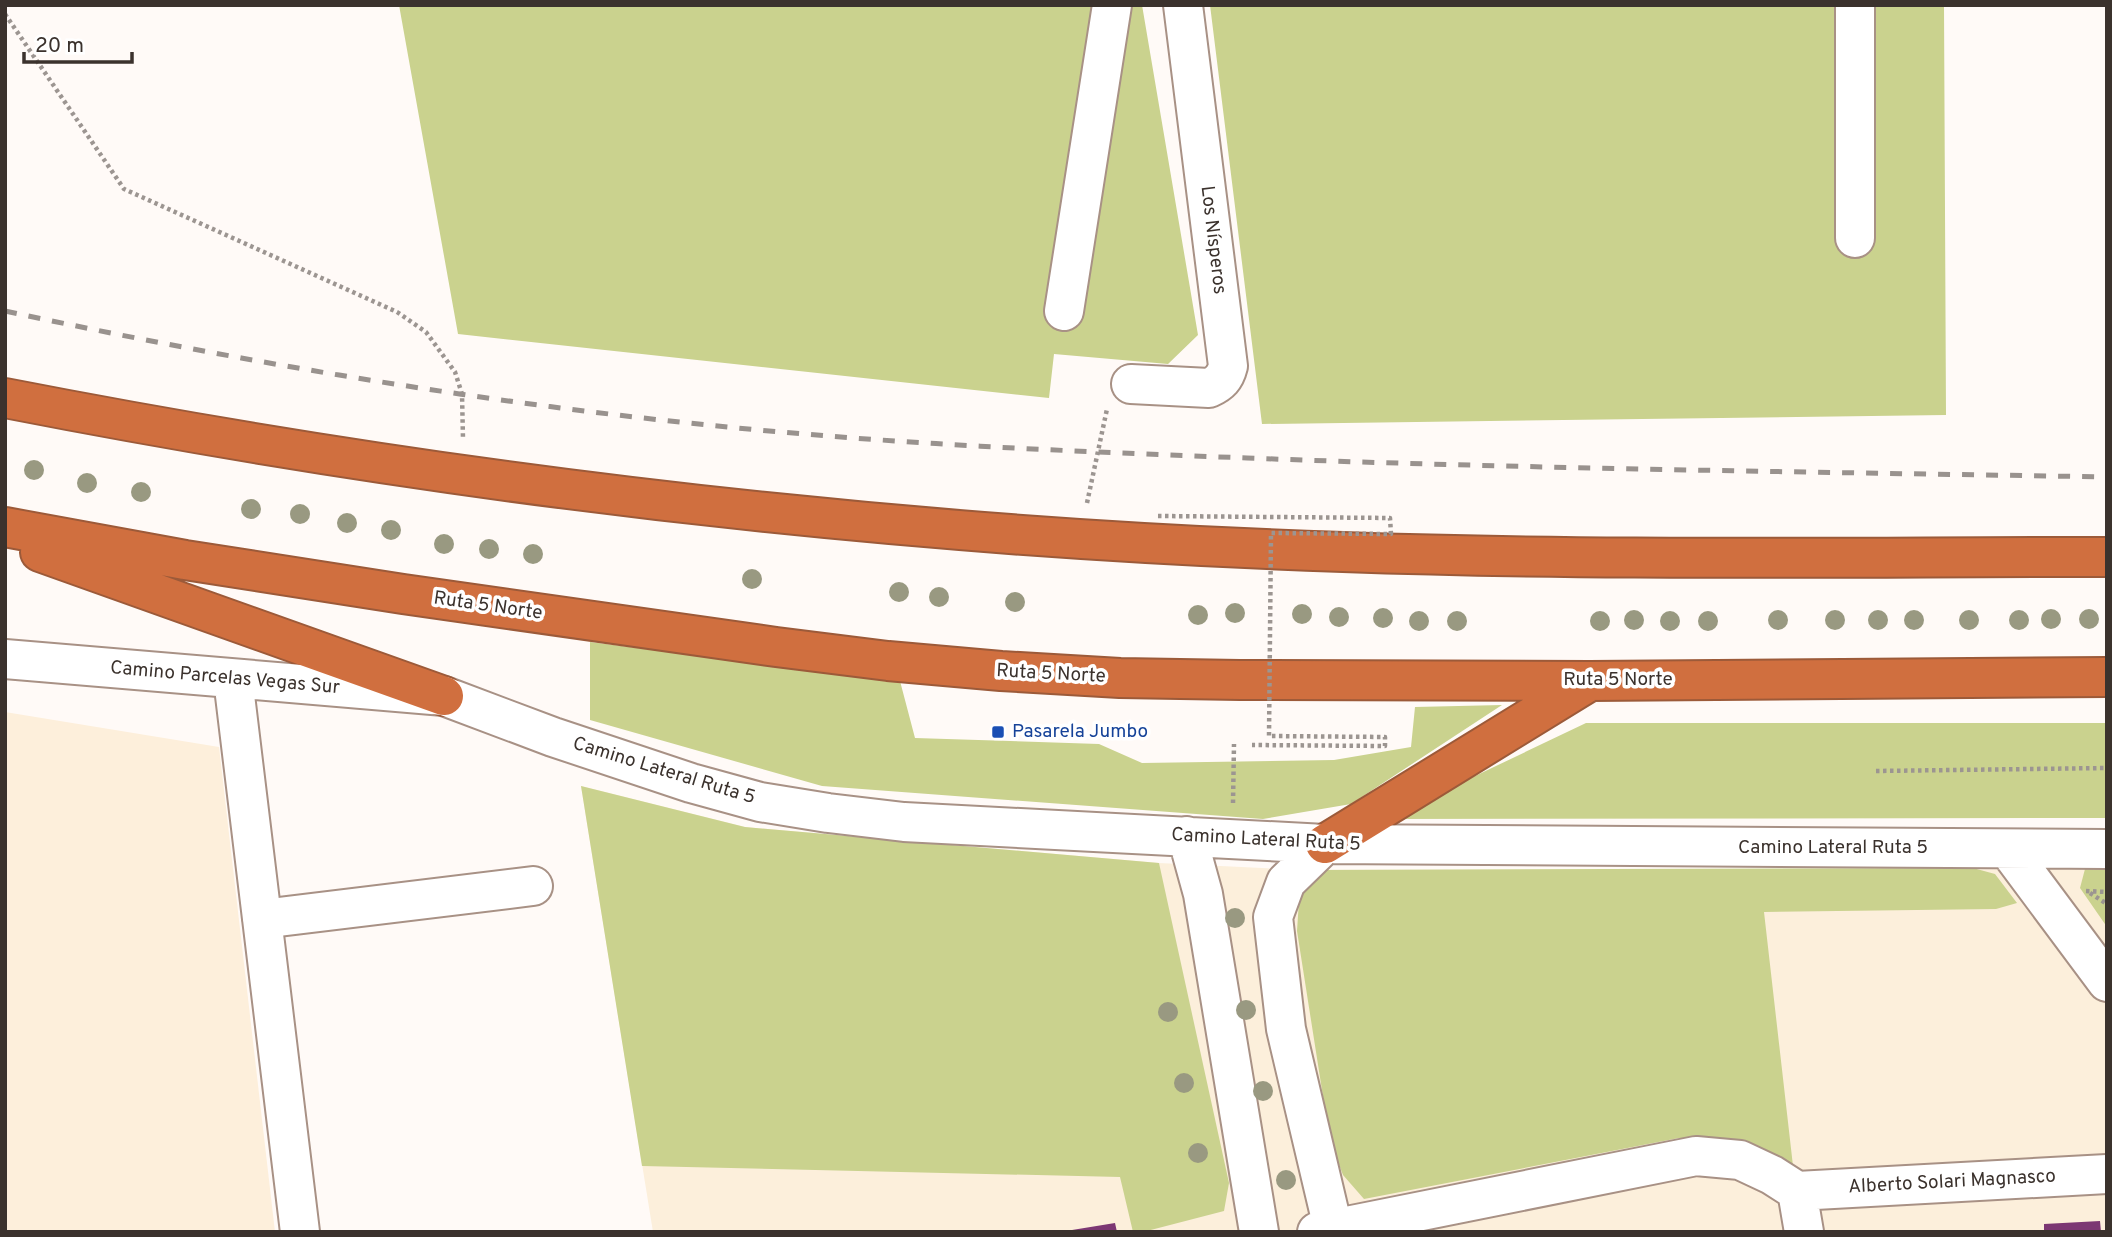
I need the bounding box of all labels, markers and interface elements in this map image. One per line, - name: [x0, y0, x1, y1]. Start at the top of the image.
- scale bar: [24, 21, 133, 65]
- text: 20 m: [35, 33, 84, 60]
- street label: Los Nísperos: [1194, 184, 1232, 296]
- street label: Ruta 5 Norte: [432, 586, 544, 626]
- street label: Camino Parcelas Vegas Sur: [109, 656, 342, 700]
- street label: Ruta 5 Norte: [996, 659, 1106, 689]
- street label: Ruta 5 Norte: [1563, 668, 1673, 692]
- place label: Pasarela Jumbo: [1012, 720, 1148, 744]
- marker: Pasarela Jumbo: [990, 724, 1006, 740]
- street label: Camino Lateral Ruta 5: [570, 732, 758, 810]
- street label: Camino Lateral Ruta 5: [1171, 823, 1361, 857]
- street label: Camino Lateral Ruta 5: [1738, 836, 1928, 860]
- street label: Alberto Solari Magnasco: [1847, 1165, 2057, 1199]

